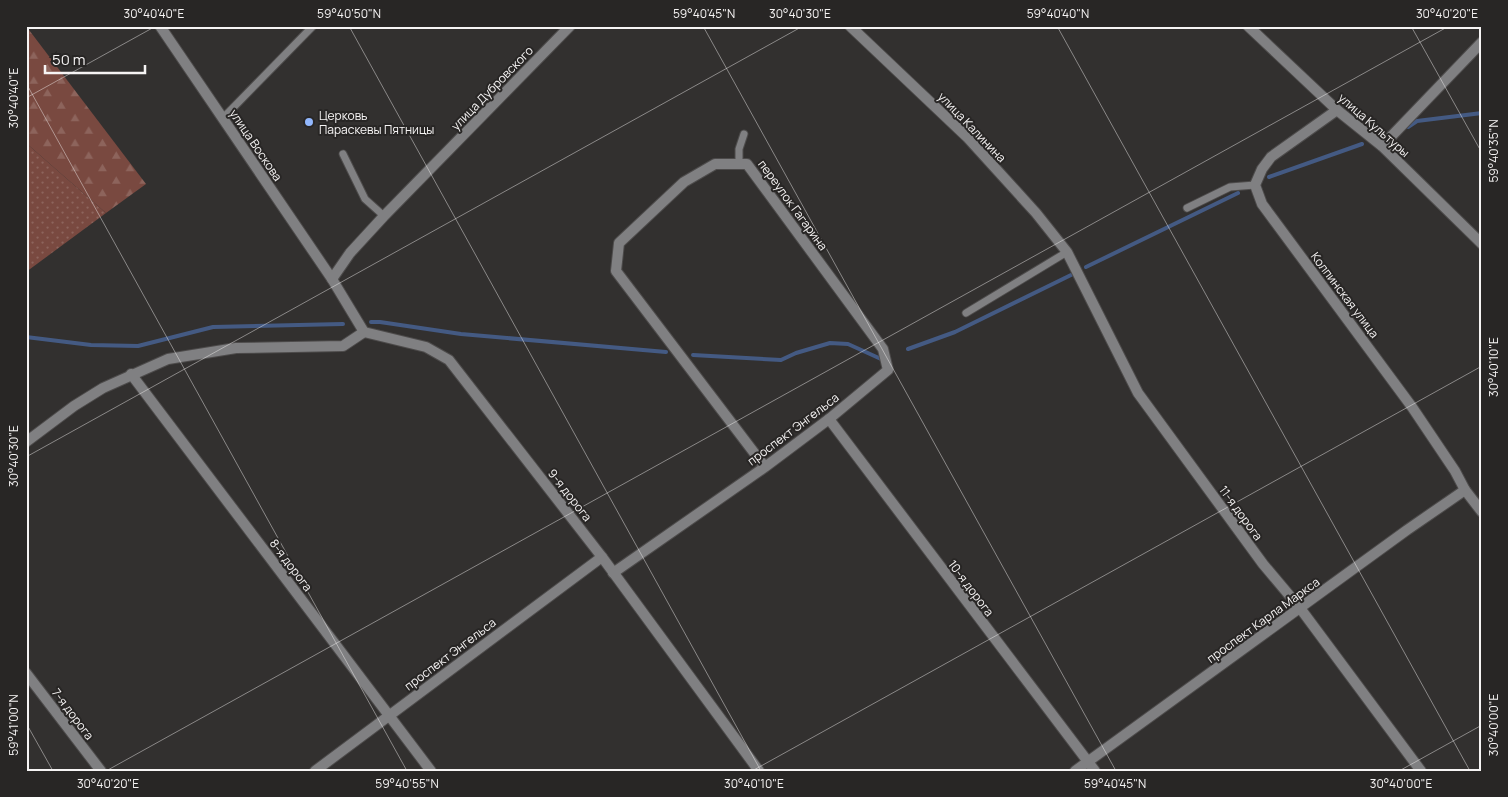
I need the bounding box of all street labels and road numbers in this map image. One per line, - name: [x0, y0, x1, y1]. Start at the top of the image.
- street label: улица Дубровского: [447, 42, 537, 134]
- street label: улица Калинина: [934, 88, 1010, 166]
- street label: улица Культуры: [1335, 89, 1413, 161]
- street label: улица Воскова: [226, 106, 286, 184]
- street label: переулок Гагарина: [754, 156, 832, 254]
- street label: Колпинская улица: [1307, 249, 1383, 341]
- street label: проспект Энгельса: [744, 389, 842, 469]
- street label: 9-я дорога: [544, 465, 596, 525]
- street label: 11-я дорога: [1215, 482, 1267, 544]
- street label: 8-я дорога: [266, 535, 316, 595]
- street label: 10-я дорога: [944, 556, 998, 620]
- street label: проспект Карла Маркса: [1203, 573, 1323, 667]
- street label: проспект Энгельса: [401, 614, 499, 694]
- street label: 7-я дорога: [48, 685, 98, 743]

